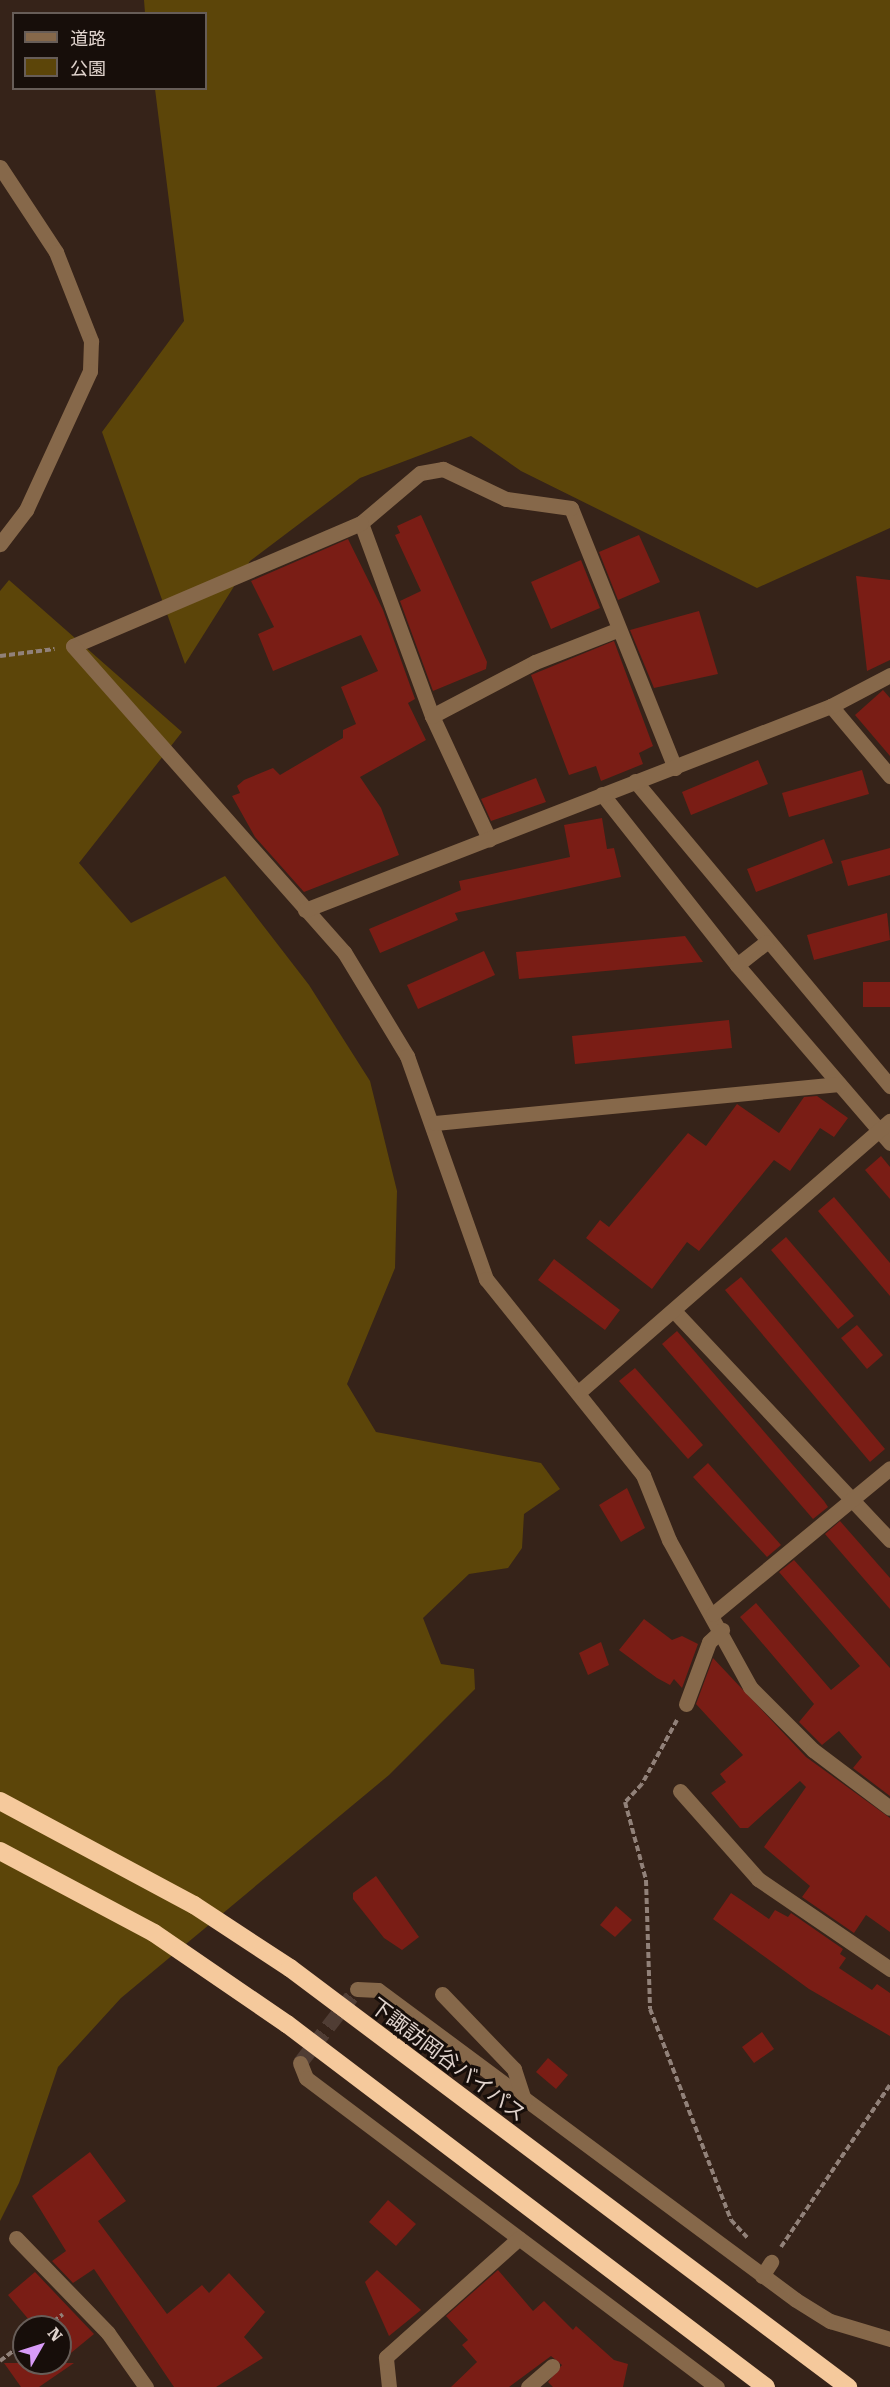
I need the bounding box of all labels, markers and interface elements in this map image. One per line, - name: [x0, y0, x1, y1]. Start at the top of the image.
- legend: [12, 12, 207, 90]
- text: 道路: [70, 28, 106, 49]
- text: 公園: [70, 58, 106, 79]
- street label: 下諏訪岡谷バイパス: [365, 1993, 531, 2127]
- north arrow: [12, 2315, 72, 2375]
- text: N: [44, 2324, 66, 2345]

